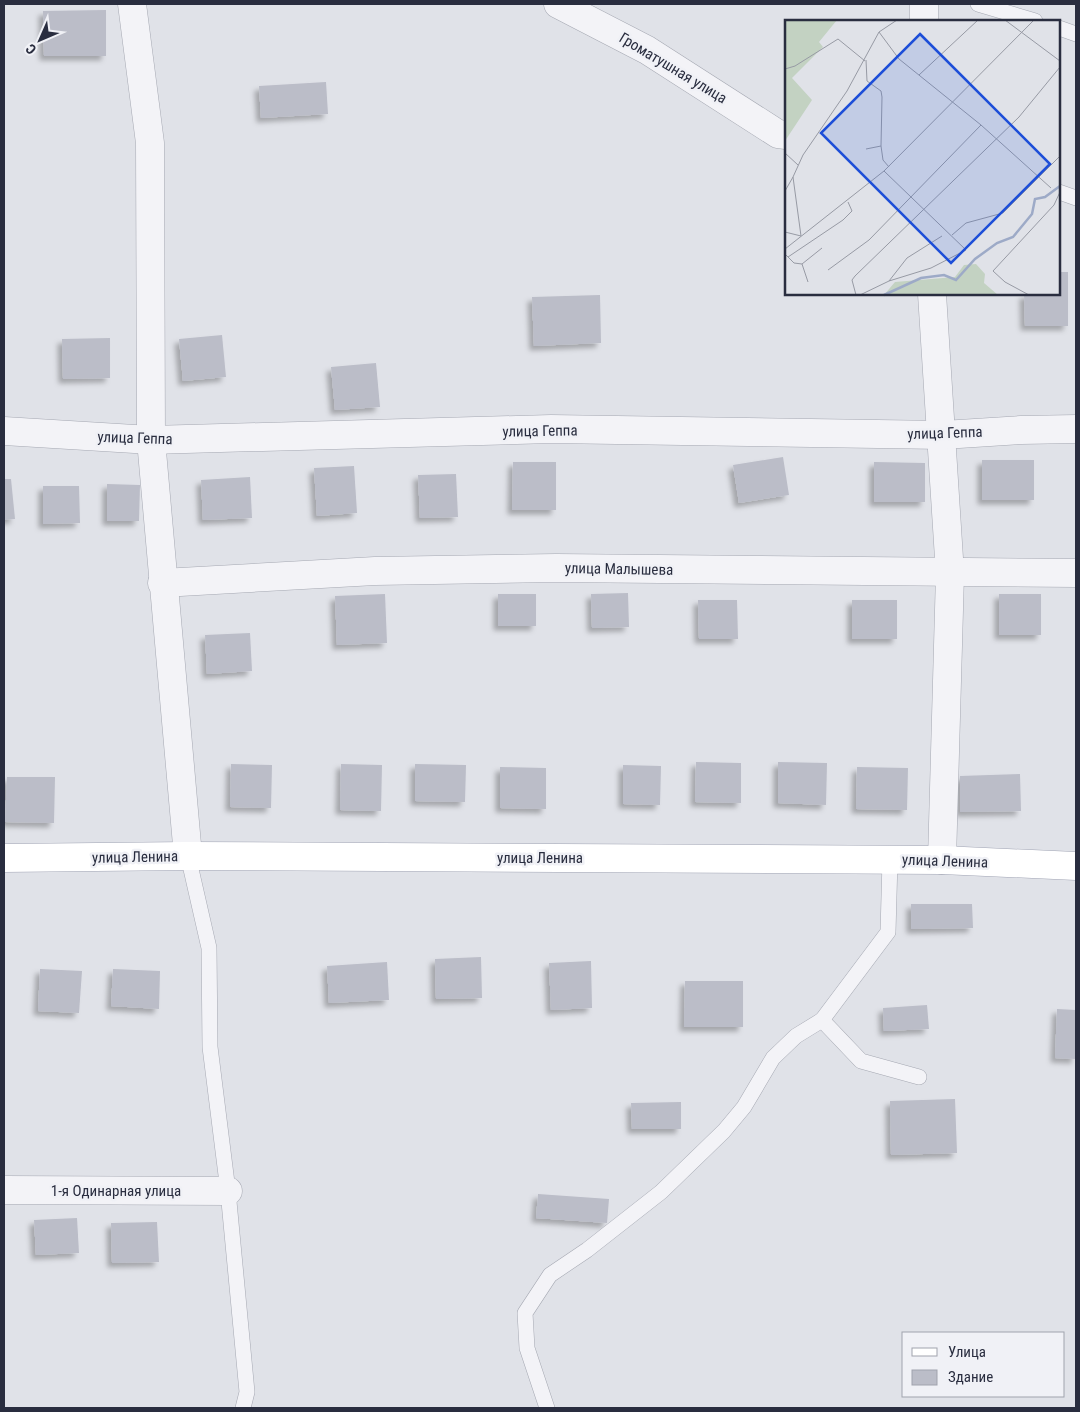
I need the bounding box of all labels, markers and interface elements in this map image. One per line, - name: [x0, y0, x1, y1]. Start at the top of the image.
- north arrow: [15, 15, 65, 65]
- inset map: [785, 20, 1060, 295]
- street label: Громатушная улица: [616, 29, 730, 107]
- text: С: [22, 41, 39, 58]
- street label: улица Геппа: [502, 421, 578, 441]
- street label: улица Геппа: [907, 423, 983, 443]
- street label: улица Геппа: [97, 428, 173, 448]
- street label: улица Малышева: [565, 559, 673, 579]
- street label: улица Ленина: [92, 847, 178, 867]
- street label: улица Ленина: [497, 849, 583, 867]
- street label: улица Ленина: [902, 851, 988, 871]
- street label: 1-я Одинарная улица: [51, 1182, 181, 1200]
- legend: [902, 1332, 1065, 1397]
- text: Улица: [948, 1343, 986, 1361]
- text: Здание: [948, 1368, 993, 1386]

